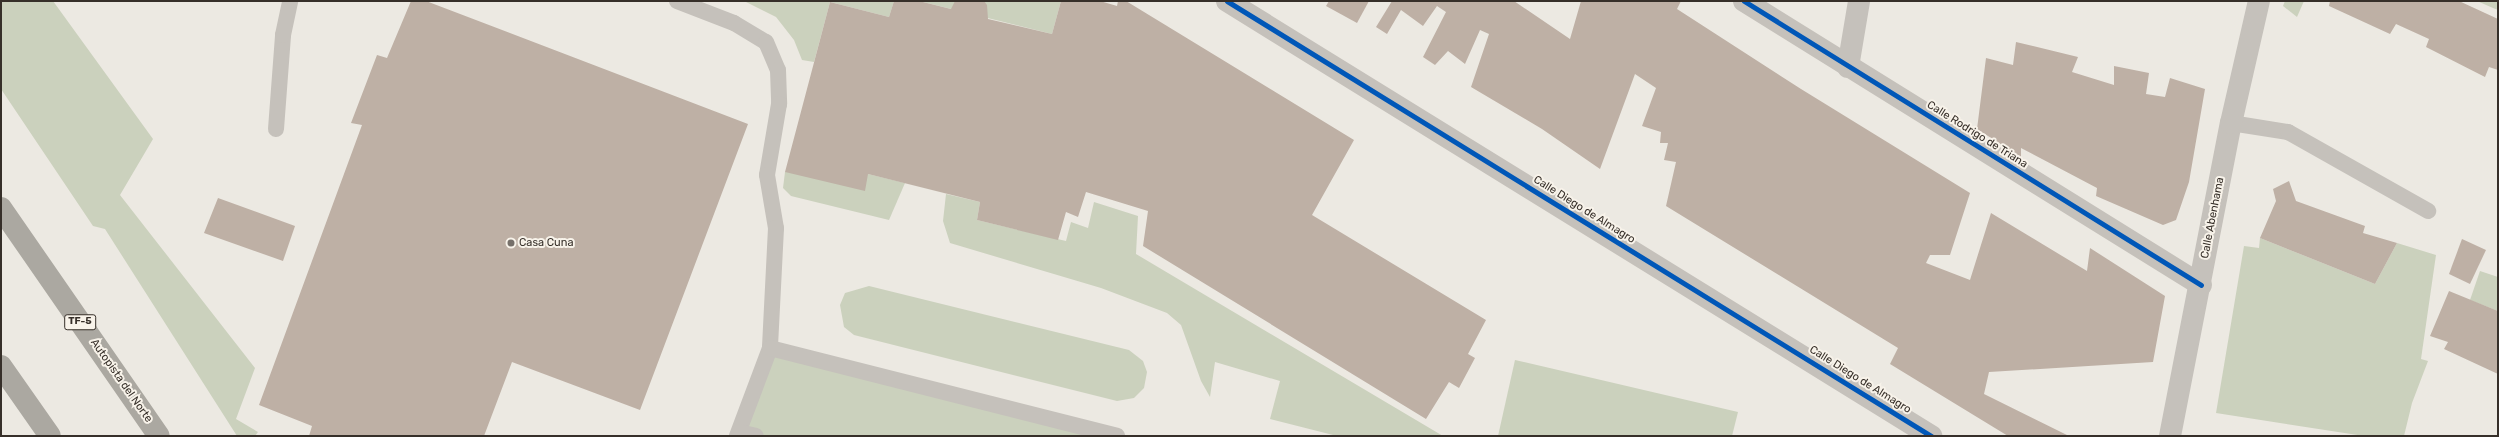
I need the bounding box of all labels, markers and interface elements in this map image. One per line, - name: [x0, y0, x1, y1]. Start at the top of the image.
- street label: Calle Rodrigo de Triana: [1924, 99, 2030, 171]
- street label: Calle Diego de Almagro: [1531, 173, 1637, 247]
- street label: Calle Abenhama: [2199, 176, 2227, 260]
- place label: Casa Cuna: [519, 236, 573, 250]
- marker: Casa Cuna: [506, 238, 516, 248]
- road number: TF-5: [64, 314, 96, 330]
- street label: Autopista del Norte: [87, 337, 155, 425]
- street label: Calle Diego de Almagro: [1807, 343, 1913, 417]

